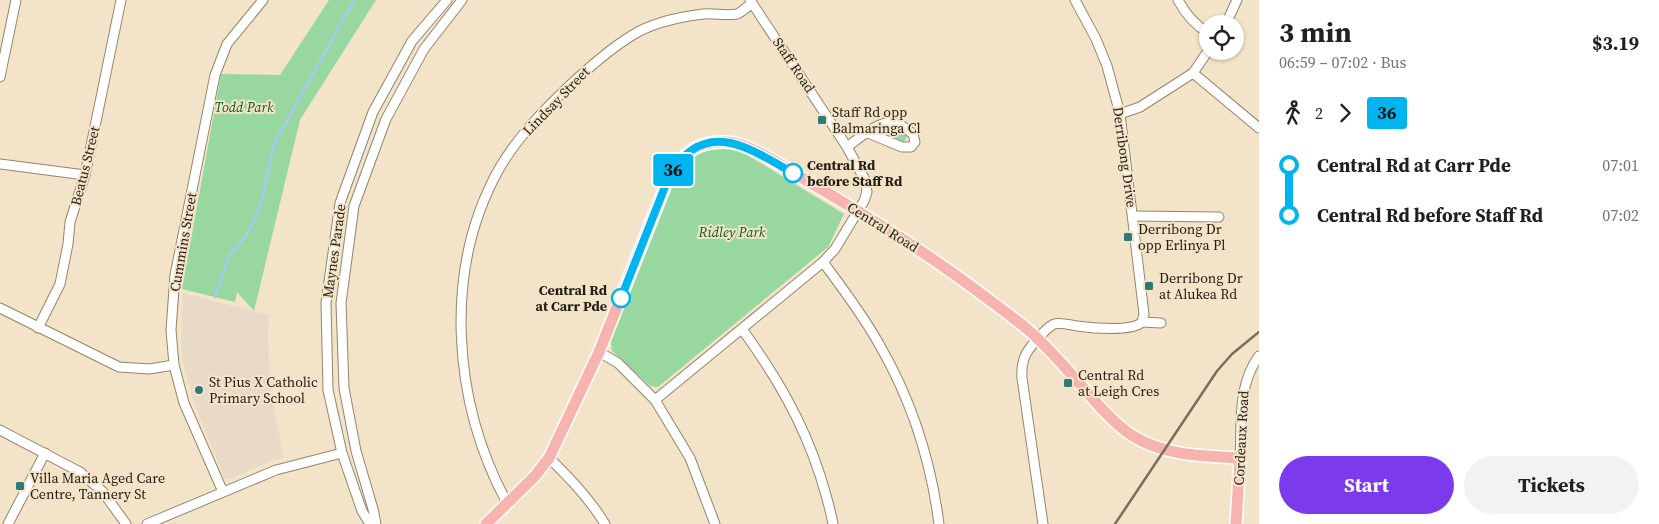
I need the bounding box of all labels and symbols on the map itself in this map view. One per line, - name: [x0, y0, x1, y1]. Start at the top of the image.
- street label: Staff Road: [768, 33, 820, 97]
- street label: Lindsay Street: [518, 62, 594, 140]
- park label: Todd Park: [214, 97, 274, 117]
- place label: Staff Rd opp Balmaringa Cl: [832, 102, 921, 138]
- street label: Derribong Drive: [1108, 105, 1142, 209]
- marker: Staff Rd opp Balmaringa Cl: [816, 114, 828, 126]
- street label: Beatus Street: [65, 124, 105, 208]
- line badge: 36: [650, 154, 696, 186]
- place label: Central Rd before Staff Rd: [807, 155, 903, 191]
- marker: Central Rd before Staff Rd: [783, 163, 803, 183]
- street label: Cummins Street: [164, 190, 202, 293]
- street label: Central Road: [843, 197, 923, 257]
- street label: Maynes Parade: [318, 203, 350, 299]
- place label: Derribong Dr opp Erlinya Pl: [1138, 219, 1225, 255]
- park label: Ridley Park: [698, 222, 766, 242]
- marker: Derribong Dr opp Erlinya Pl: [1122, 231, 1134, 243]
- place label: Derribong Dr at Alukea Rd: [1159, 268, 1243, 304]
- place label: Central Rd at Carr Pde: [536, 280, 608, 316]
- marker: Derribong Dr at Alukea Rd: [1143, 280, 1155, 292]
- marker: Central Rd at Carr Pde: [611, 288, 631, 308]
- place label: Central Rd at Leigh Cres: [1078, 365, 1159, 401]
- place label: St Pius X Catholic Primary School: [209, 372, 318, 408]
- marker: Central Rd at Leigh Cres: [1062, 377, 1074, 389]
- marker: St Pius X Catholic Primary School: [193, 384, 205, 396]
- street label: Cordeaux Road: [1229, 390, 1253, 486]
- place label: Villa Maria Aged Care Centre, Tannery St: [30, 468, 165, 504]
- marker: Villa Maria Aged Care Centre, Tannery St: [14, 480, 26, 492]

